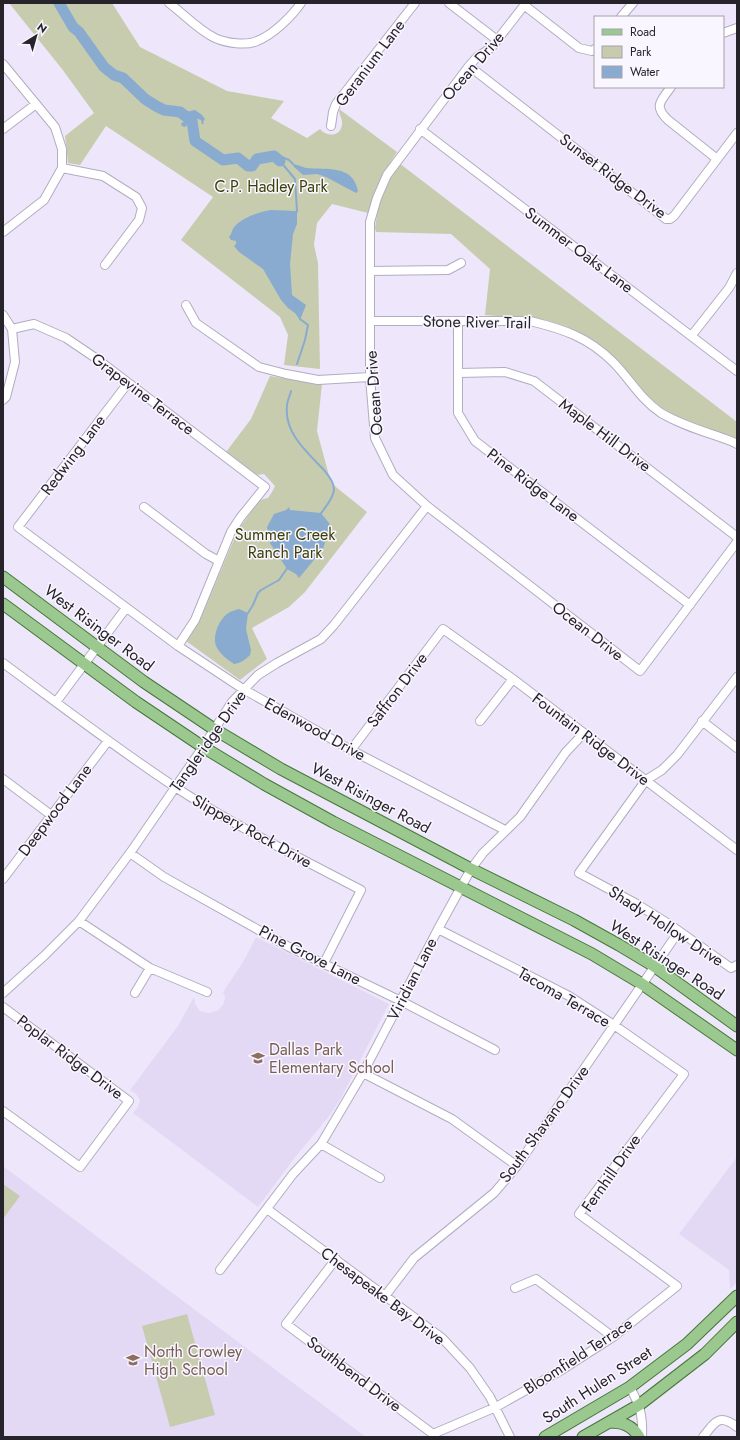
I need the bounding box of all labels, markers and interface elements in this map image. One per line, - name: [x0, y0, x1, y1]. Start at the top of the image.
- street label: Geranium Lane: [330, 15, 410, 111]
- north arrow: [16, 16, 56, 56]
- legend: [594, 16, 724, 88]
- text: N: [34, 19, 50, 37]
- text: Road: [630, 23, 656, 41]
- street label: Ocean Drive: [436, 26, 510, 106]
- text: Park: [630, 43, 652, 61]
- text: Water: [630, 63, 661, 81]
- street label: Sunset Ridge Drive: [555, 128, 671, 224]
- park label: C.P. Hadley Park: [214, 175, 328, 198]
- street label: Summer Oaks Lane: [520, 201, 638, 299]
- street label: Stone River Trail: [423, 310, 531, 334]
- street label: Grapevine Terrace: [87, 348, 199, 440]
- street label: Ocean Drive: [360, 350, 388, 436]
- street label: Maple Hill Drive: [554, 393, 656, 477]
- street label: Redwing Lane: [35, 410, 111, 500]
- street label: Pine Ridge Lane: [482, 443, 584, 527]
- park label: Summer Creek Ranch Park: [235, 523, 336, 564]
- street label: West Risinger Road: [39, 579, 159, 677]
- street label: Ocean Drive: [547, 596, 629, 666]
- street label: Saffron Drive: [361, 648, 433, 732]
- street label: Tangleridge Drive: [164, 685, 252, 797]
- street label: Fountain Ridge Drive: [527, 687, 655, 791]
- street label: Edenwood Drive: [260, 692, 370, 766]
- street label: West Risinger Road: [307, 757, 435, 839]
- street label: Deepwood Lane: [13, 759, 97, 861]
- street label: Slippery Rock Drive: [188, 789, 316, 873]
- street label: Shady Hollow Drive: [604, 880, 728, 972]
- street label: West Risinger Road: [605, 914, 729, 1006]
- street label: Pine Grove Lane: [255, 919, 365, 991]
- street label: Viridian Lane: [381, 934, 443, 1024]
- street label: Tacoma Terrace: [513, 961, 615, 1033]
- street label: Poplar Ridge Drive: [12, 1009, 128, 1105]
- place label: Dallas Park Elementary School: [269, 1038, 394, 1079]
- school or university icon: Dallas Park Elementary School: [250, 1050, 266, 1066]
- street label: South Shavano Drive: [494, 1061, 594, 1187]
- street label: Fernhill Drive: [576, 1130, 646, 1216]
- street label: Chesapeake Bay Drive: [316, 1242, 450, 1350]
- street label: Bloomfield Terrace: [519, 1312, 637, 1400]
- street label: Southbend Drive: [302, 1331, 406, 1417]
- place label: North Crowley High School: [144, 1340, 243, 1381]
- street label: South Hulen Street: [538, 1341, 656, 1429]
- school or university icon: North Crowley High School: [125, 1352, 141, 1368]

